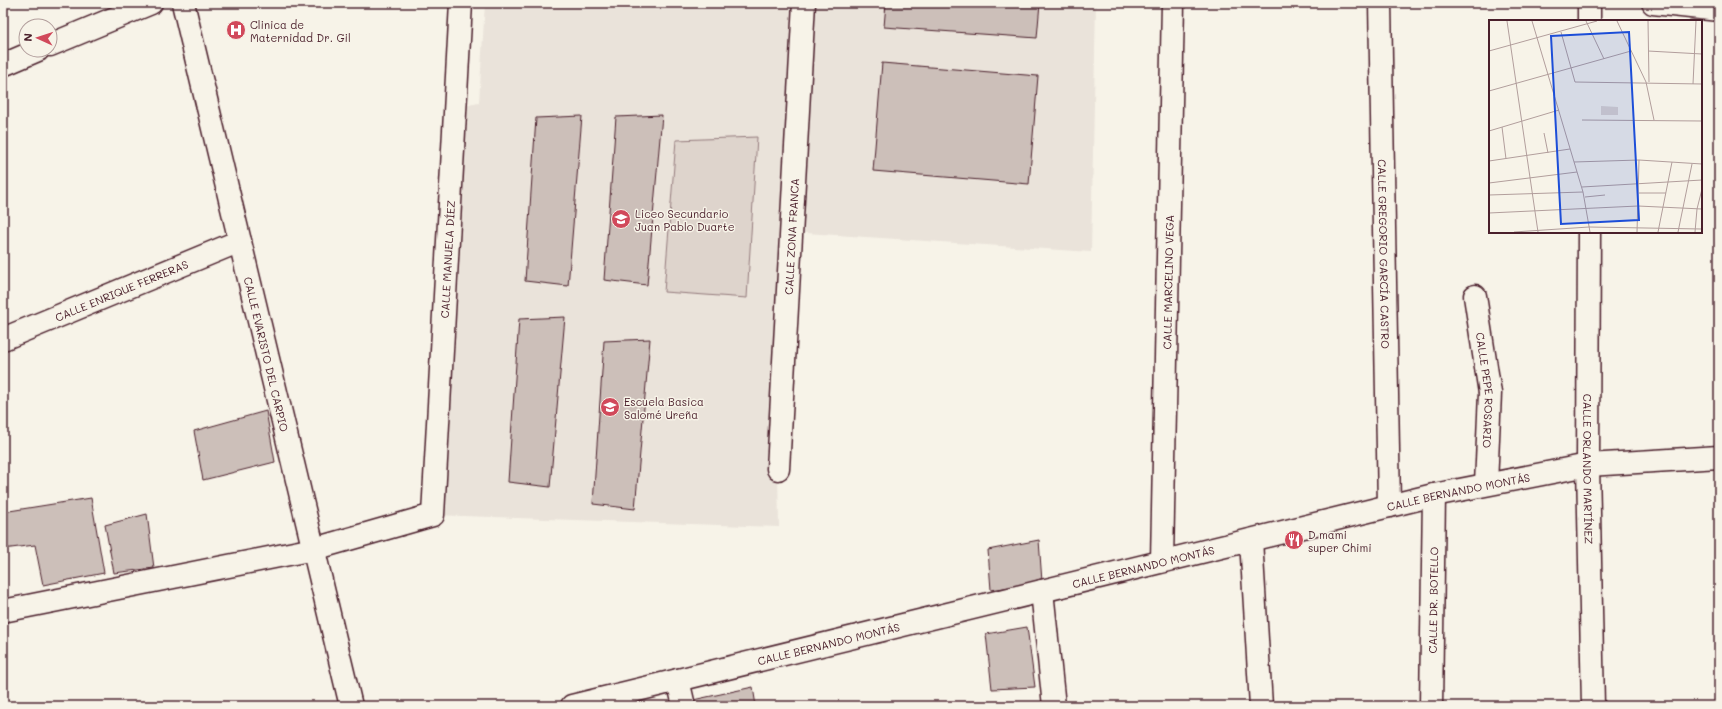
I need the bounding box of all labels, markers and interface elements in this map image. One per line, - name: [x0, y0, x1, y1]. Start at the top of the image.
- place label: Clinica de Maternidad Dr. Gil: [250, 17, 351, 45]
- north arrow: [18, 18, 58, 58]
- hospital icon: Clinica de Maternidad Dr. Gil: [225, 19, 247, 41]
- inset map: [1489, 20, 1702, 233]
- text: N: [20, 33, 35, 42]
- street label: CALLE GREGORIO GARCÍA CASTRO: [1375, 159, 1394, 349]
- street label: CALLE ZONA FRANCA: [780, 178, 802, 295]
- street label: CALLE MANUELA DÍEZ: [436, 199, 458, 319]
- place label: Liceo Secundario Juan Pablo Duarte: [635, 206, 735, 234]
- school or university icon: Liceo Secundario Juan Pablo Duarte: [610, 208, 632, 230]
- street label: CALLE MARCELINO VEGA: [1159, 215, 1176, 350]
- street label: CALLE ENRIQUE FERRERAS: [52, 256, 190, 324]
- street label: CALLE EVARISTO DEL CARPIO: [241, 275, 293, 433]
- street label: CALLE PEPE ROSARIO: [1473, 331, 1498, 449]
- place label: Escuela Basica Salomé Ureña: [624, 394, 704, 422]
- street label: CALLE ORLANDO MARTÍNEZ: [1580, 394, 1597, 545]
- school or university icon: Escuela Basica Salomé Ureña: [599, 396, 621, 418]
- street label: CALLE BERNANDO MONTÁS: [1385, 469, 1531, 514]
- place label: D mami super Chimi: [1308, 527, 1372, 555]
- restaurant icon: D mami super Chimi: [1283, 529, 1305, 551]
- street label: CALLE BERNANDO MONTÁS: [1070, 542, 1216, 591]
- street label: CALLE DR. BOTELLO: [1424, 546, 1441, 653]
- street label: CALLE BERNANDO MONTÁS: [756, 619, 901, 668]

